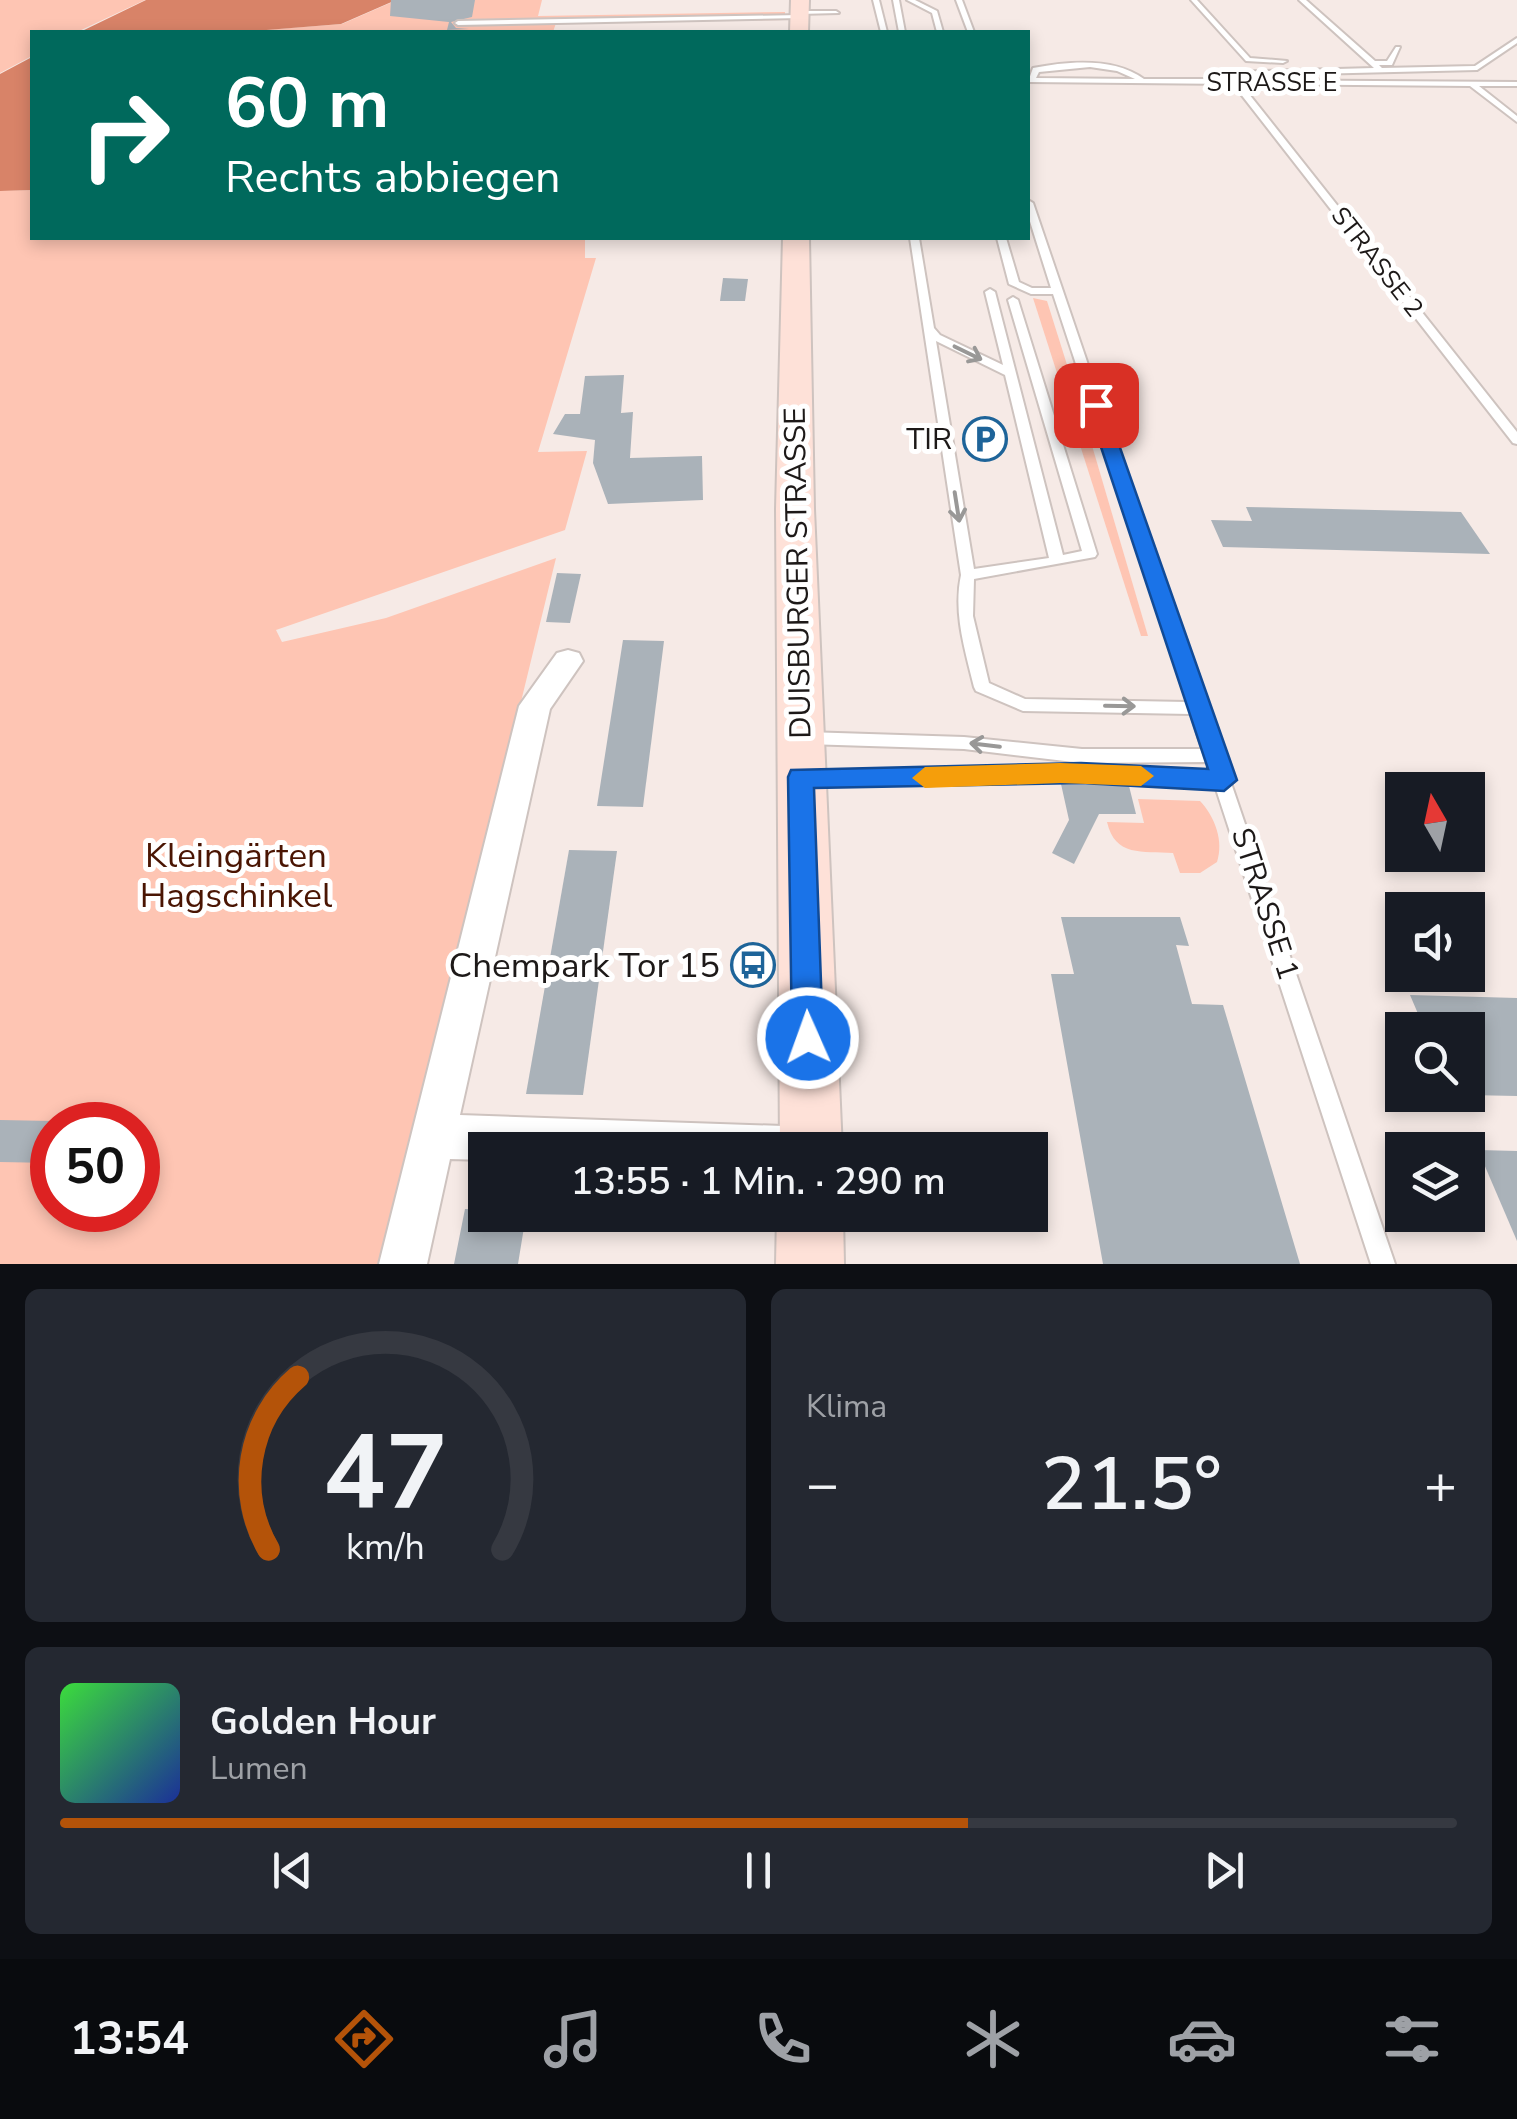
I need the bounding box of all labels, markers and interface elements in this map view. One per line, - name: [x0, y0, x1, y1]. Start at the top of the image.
- text: 60 m: [225, 56, 389, 152]
- street label: STRASSE E: [1207, 66, 1337, 100]
- icon: right: [60, 70, 190, 200]
- text: Rechts abbiegen: [225, 147, 560, 208]
- street label: STRASSE 2: [1323, 200, 1431, 324]
- one-way arrow: [952, 344, 982, 363]
- pin: [1054, 363, 1139, 448]
- icon: arrive: [1069, 378, 1124, 433]
- street label: DUISBURGER STRASSE: [775, 407, 821, 739]
- parking icon: TIR: [962, 416, 1008, 462]
- place label: TIR: [906, 419, 952, 460]
- one-way arrow: [948, 490, 967, 522]
- one-way arrow: [1102, 696, 1135, 716]
- one-way arrow: [970, 735, 1002, 754]
- north arrow: [1385, 772, 1485, 872]
- map controls: [1385, 772, 1485, 1232]
- street label: STRASSE 1: [1221, 823, 1309, 985]
- park label: Kleingärten Hagschinkel: [140, 832, 333, 919]
- button: sound: [1385, 892, 1485, 992]
- place label: Chempark Tor 15: [449, 942, 720, 989]
- bus stop icon: Chempark Tor 15: [730, 942, 776, 988]
- position arrow: [756, 986, 860, 1090]
- button: search: [1385, 1012, 1485, 1112]
- speed limit sign: 50: [30, 1102, 160, 1232]
- button: layers: [1385, 1132, 1485, 1232]
- text: 13:55 · 1 Min. · 290 m: [570, 1156, 946, 1207]
- text: Klima: [806, 1385, 887, 1428]
- text: 47: [323, 1402, 448, 1544]
- text: 21.5°: [1041, 1433, 1222, 1535]
- text: −: [806, 1447, 839, 1522]
- text: +: [1424, 1447, 1457, 1522]
- text: km/h: [346, 1523, 425, 1572]
- text: Golden Hour: [210, 1696, 436, 1747]
- text: Lumen: [210, 1747, 308, 1790]
- icon: previous: [265, 1843, 320, 1898]
- icon: pause: [731, 1843, 786, 1898]
- icon: next: [1197, 1843, 1252, 1898]
- icon: directions: [329, 2004, 399, 2074]
- icon: music: [538, 2004, 608, 2074]
- icon: phone: [748, 2004, 818, 2074]
- icon: climate: [958, 2004, 1028, 2074]
- icon: car: [1167, 2004, 1237, 2074]
- icon: filters: [1377, 2004, 1447, 2074]
- text: 13:54: [70, 2009, 189, 2070]

